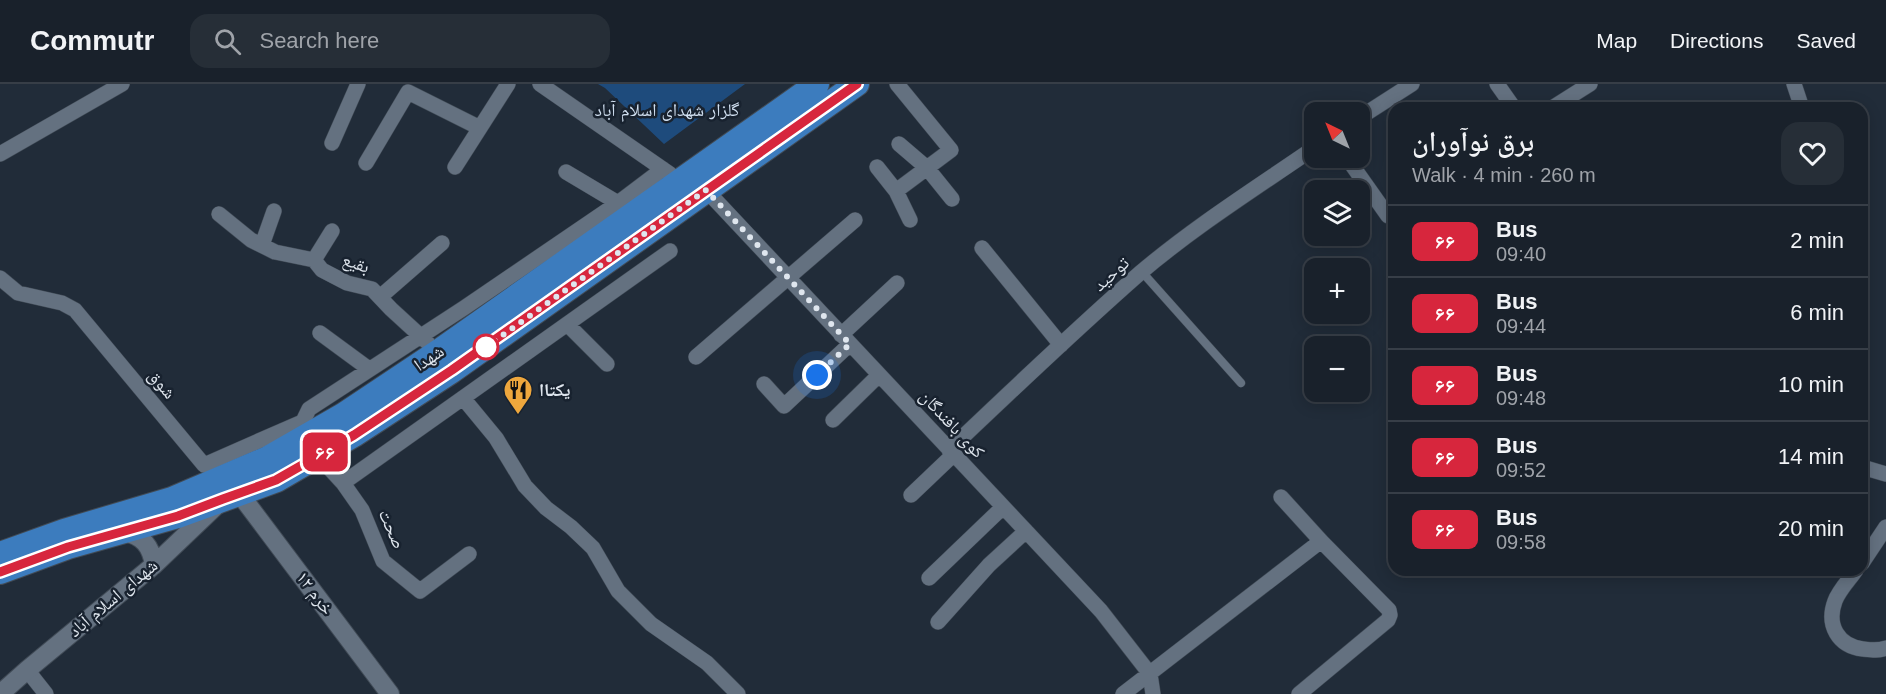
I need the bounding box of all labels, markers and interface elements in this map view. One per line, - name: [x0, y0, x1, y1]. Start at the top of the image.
- search box: [190, 14, 610, 68]
- text: Commutr: [30, 25, 154, 56]
- icon: search: [211, 25, 244, 58]
- text: Search here: [259, 28, 379, 53]
- text: Map: [1596, 29, 1637, 52]
- text: Directions: [1670, 29, 1763, 52]
- text: Saved: [1796, 29, 1856, 52]
- park label: گلزار شهدای اسلام آباد: [594, 100, 740, 122]
- north arrow: [1304, 102, 1370, 168]
- map controls: [1304, 102, 1370, 402]
- button: heart: [1781, 122, 1844, 185]
- text: برق نوآوران: [1412, 126, 1534, 157]
- text: Walk · 4 min · 260 m: [1412, 164, 1596, 186]
- button: layers: [1304, 180, 1370, 246]
- text: Bus: [1496, 217, 1538, 242]
- text: 2 min: [1790, 228, 1844, 253]
- text: ۶۶: [1435, 230, 1455, 253]
- text: 09:40: [1496, 243, 1546, 265]
- street label: بقیع: [339, 249, 372, 279]
- street label: توحید: [1089, 253, 1133, 295]
- button: +: [1304, 258, 1370, 324]
- text: Bus: [1496, 289, 1538, 314]
- text: 6 min: [1790, 300, 1844, 325]
- text: ۶۶: [1435, 302, 1455, 325]
- text: 09:44: [1496, 315, 1546, 337]
- unlabelled marker: [473, 334, 499, 360]
- button: −: [1304, 336, 1370, 402]
- street label: شهدا: [410, 341, 448, 375]
- your location: [802, 360, 832, 390]
- text: Bus: [1496, 361, 1538, 386]
- street label: شوق: [143, 365, 180, 403]
- text: 10 min: [1778, 372, 1844, 397]
- restaurant icon: یکتاا: [502, 374, 534, 416]
- text: ۶۶: [1435, 374, 1455, 397]
- place label: یکتاا: [539, 380, 570, 400]
- street label: کوی بافندگان: [915, 386, 989, 463]
- text: 09:48: [1496, 387, 1546, 409]
- line badge: ۶۶: [298, 432, 352, 472]
- text: Bus: [1496, 433, 1538, 458]
- text: ۶۶: [315, 441, 335, 464]
- text: 14 min: [1778, 444, 1844, 469]
- text: ۶۶: [1435, 446, 1455, 469]
- text: 09:52: [1496, 459, 1546, 481]
- text: Bus: [1496, 505, 1538, 530]
- street label: صحت: [375, 506, 409, 552]
- text: 20 min: [1778, 516, 1844, 541]
- text: ۶۶: [1435, 518, 1455, 541]
- text: 09:58: [1496, 531, 1546, 553]
- street label: شهدای اسلام آباد: [65, 555, 163, 642]
- street label: خرم ۱۲: [291, 568, 338, 620]

